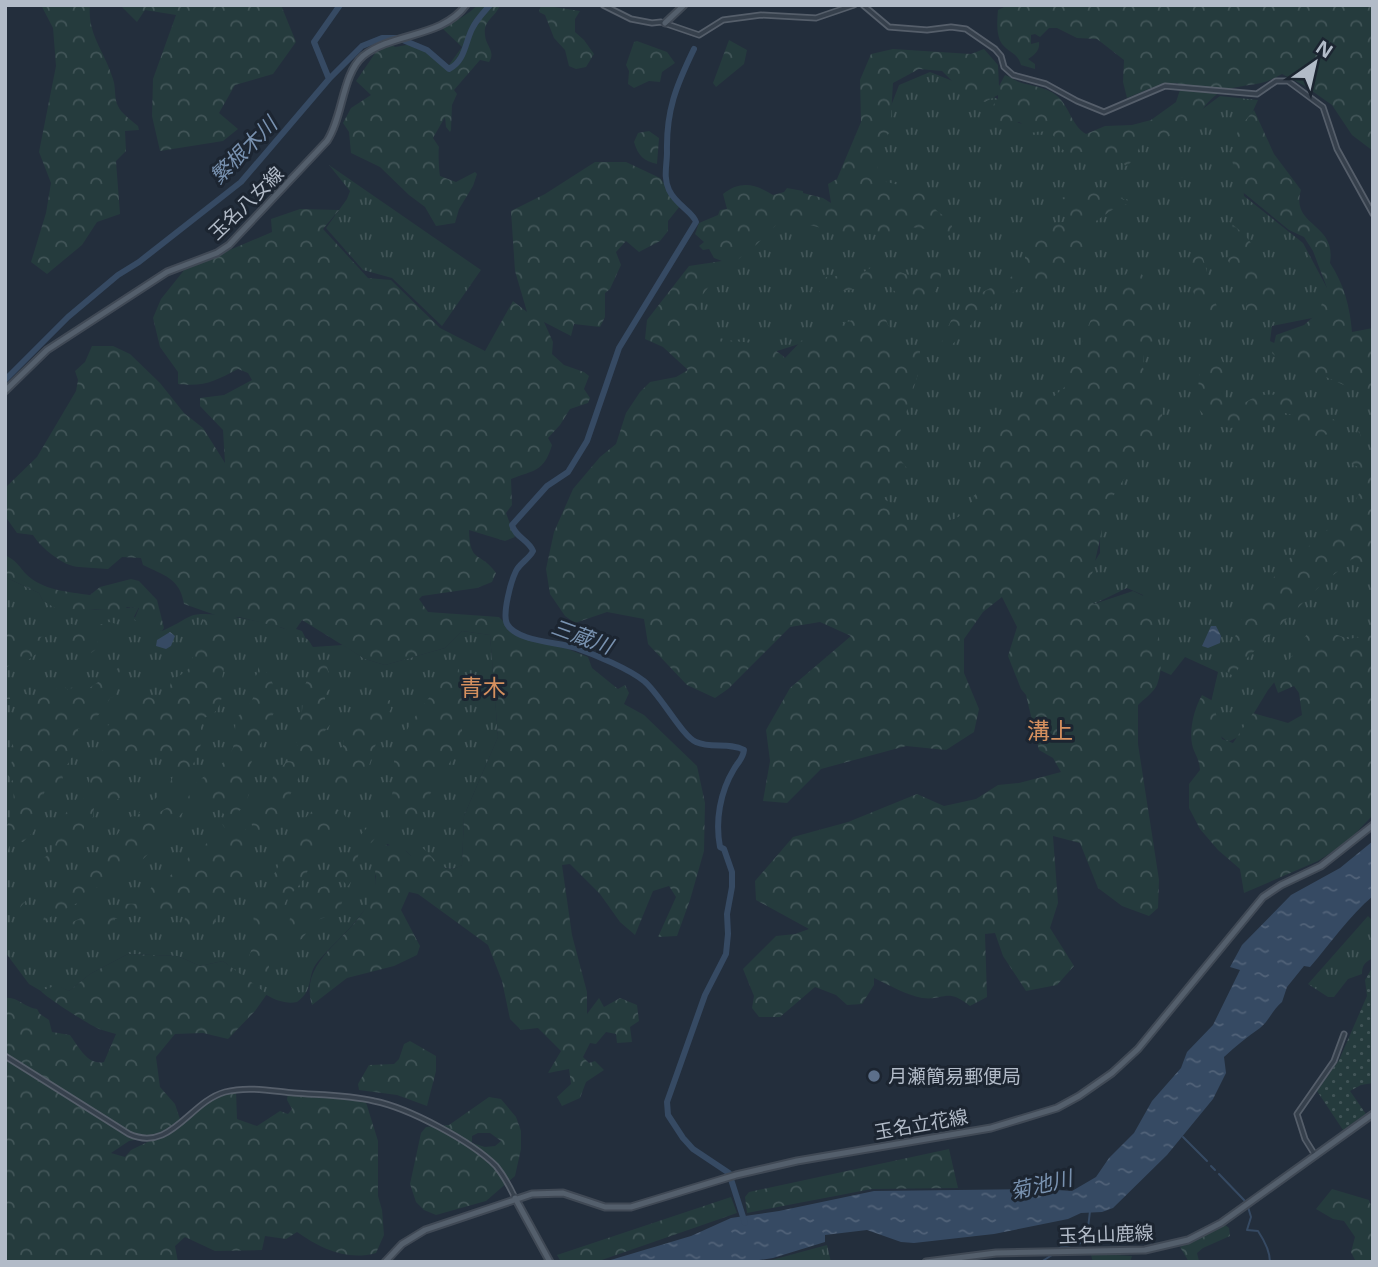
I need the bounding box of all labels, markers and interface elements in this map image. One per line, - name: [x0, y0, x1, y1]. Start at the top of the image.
- north arrow: [1280, 28, 1350, 98]
- text: N: [1311, 34, 1338, 64]
- water label: 繁根木川: [203, 109, 284, 190]
- street label: 玉名八女線: [203, 161, 289, 245]
- water label: 三蔵川: [548, 612, 618, 661]
- district label: 青木: [460, 671, 506, 703]
- district label: 溝上: [1027, 714, 1073, 746]
- place label: 月瀬簡易郵便局: [888, 1063, 1021, 1089]
- marker: 月瀬簡易郵便局: [866, 1068, 882, 1084]
- street label: 玉名立花線: [872, 1103, 970, 1145]
- water label: 菊池川: [1007, 1163, 1077, 1205]
- street label: 玉名山鹿線: [1058, 1219, 1154, 1249]

